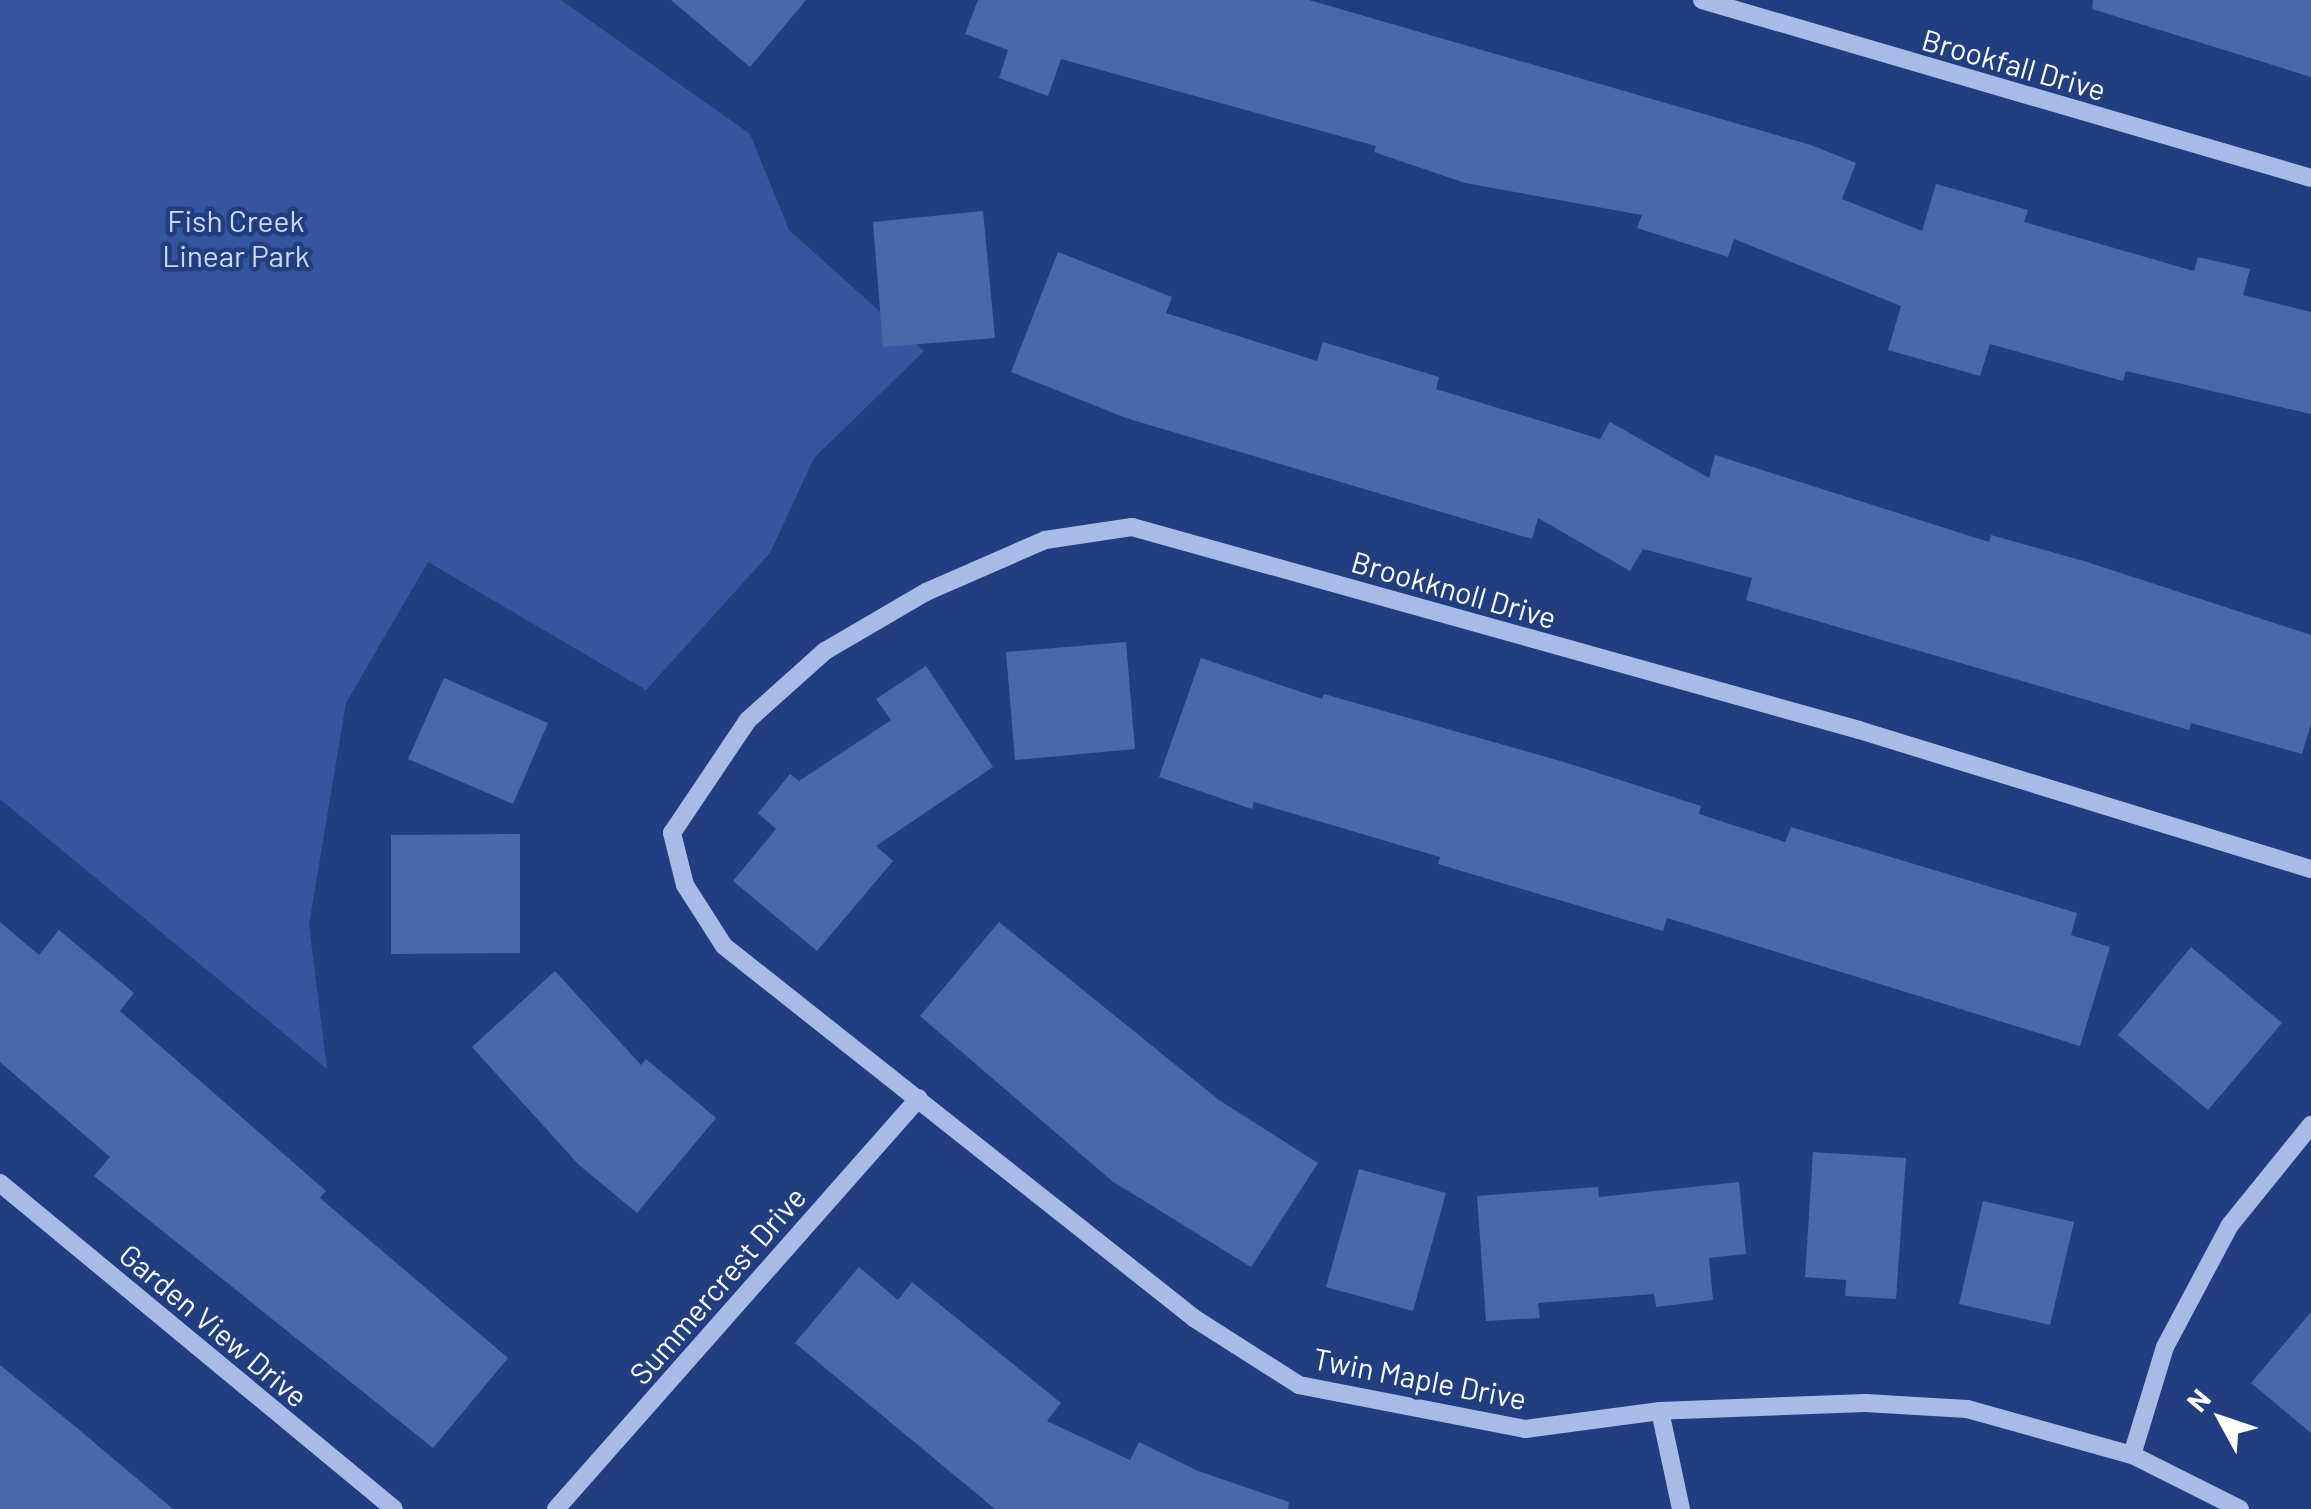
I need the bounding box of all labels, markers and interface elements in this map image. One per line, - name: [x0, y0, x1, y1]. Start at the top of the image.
- street label: Brookfall Drive: [1918, 21, 2110, 107]
- park label: Fish Creek Linear Park: [162, 202, 310, 272]
- street label: Brookknoll Drive: [1347, 543, 1561, 635]
- street label: Summercrest Drive: [621, 1179, 813, 1391]
- street label: Garden View Drive: [113, 1236, 315, 1414]
- street label: Twin Maple Drive: [1310, 1340, 1530, 1416]
- north arrow: [2171, 1369, 2271, 1469]
- text: N: [2179, 1382, 2217, 1418]

